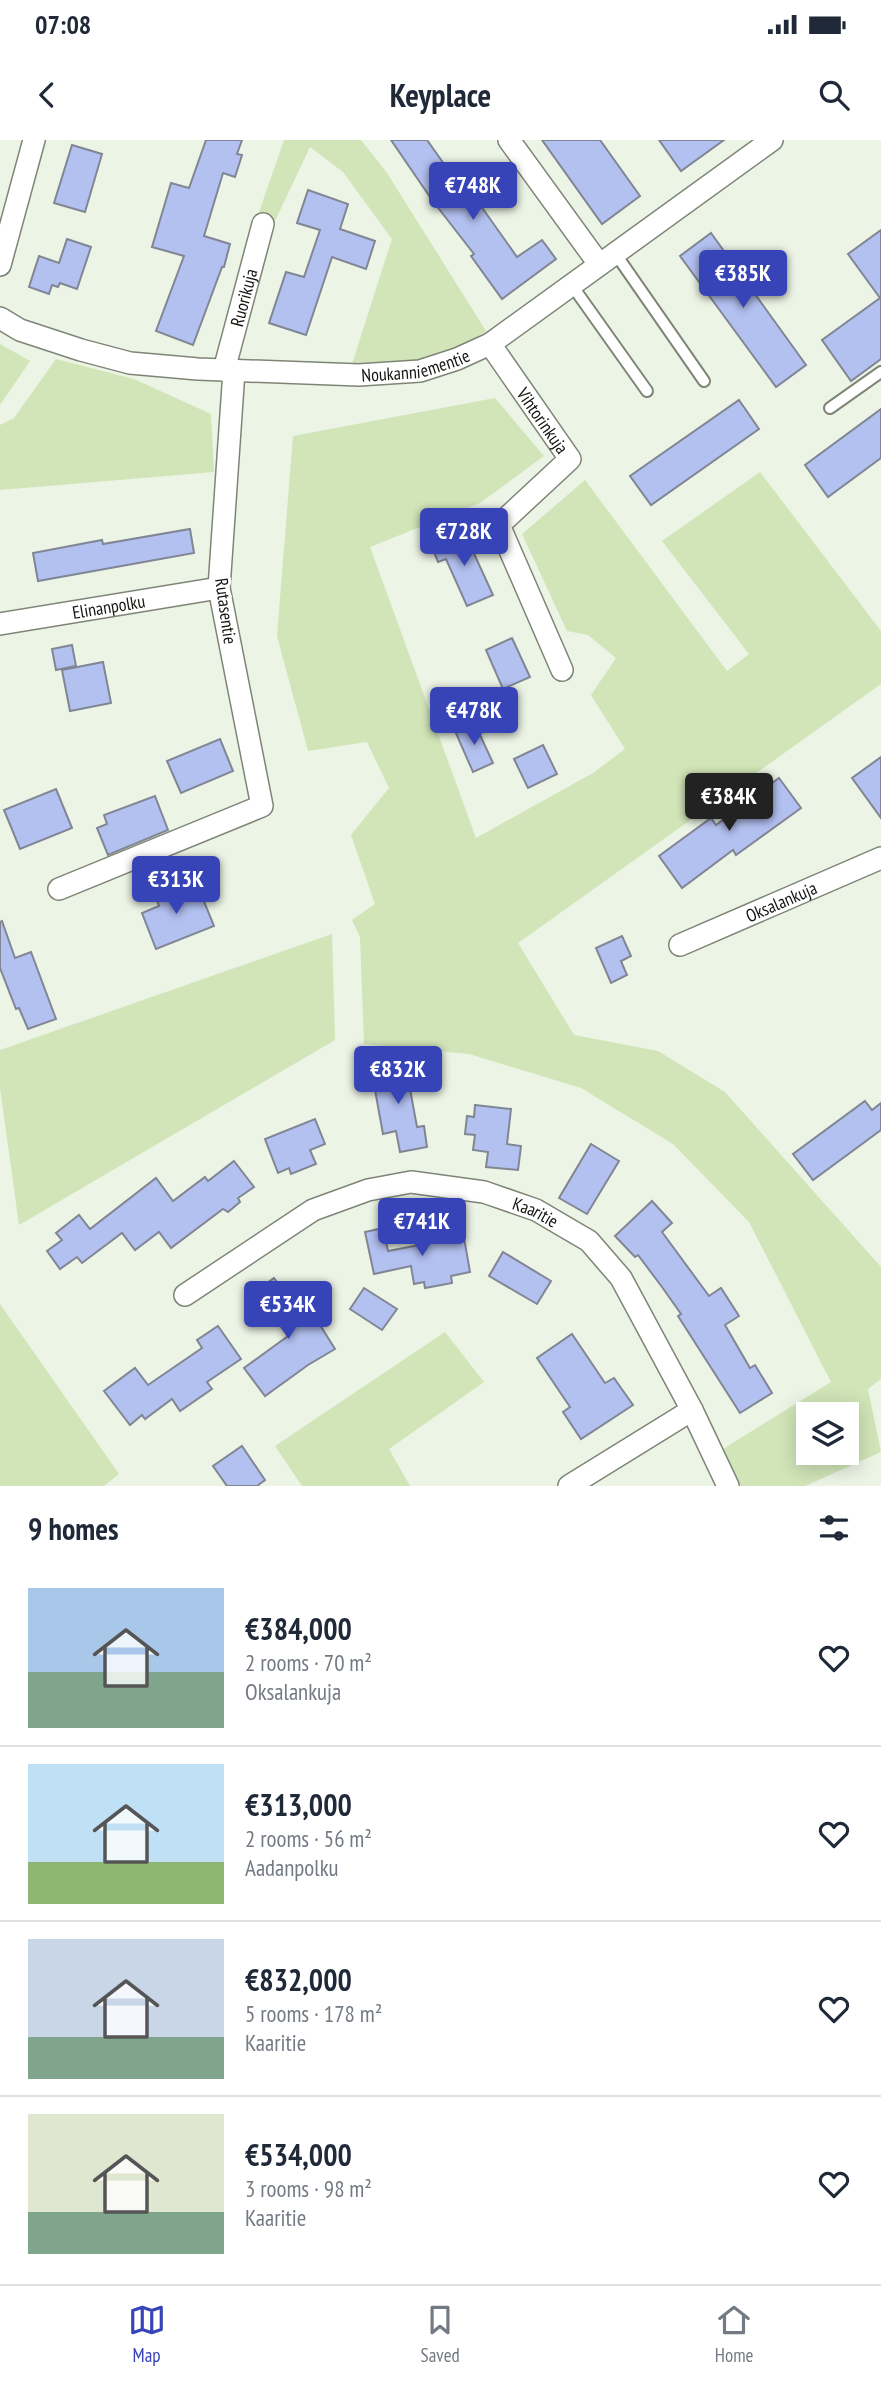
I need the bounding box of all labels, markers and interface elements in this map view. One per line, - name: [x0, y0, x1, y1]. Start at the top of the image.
- text: 07:08: [35, 8, 91, 41]
- text: Keyplace: [390, 74, 491, 116]
- icon: back: [28, 76, 66, 114]
- icon: search: [815, 76, 853, 114]
- pin: €748K: [424, 162, 522, 222]
- text: €748K: [445, 170, 501, 199]
- pin: €385K: [694, 250, 792, 310]
- text: €385K: [715, 258, 771, 287]
- street label: Ruorikuja: [225, 266, 262, 329]
- street label: Noukanniementie: [361, 343, 473, 386]
- street label: Vihtorinkuja: [512, 382, 574, 458]
- pin: €728K: [415, 508, 513, 568]
- text: €728K: [436, 516, 492, 545]
- street label: Rutasentie: [210, 577, 242, 645]
- street label: Elinanpolku: [70, 589, 147, 623]
- pin: €478K: [425, 688, 523, 747]
- text: €478K: [446, 695, 502, 724]
- pin: €384K: [680, 774, 778, 833]
- text: €384K: [701, 781, 757, 810]
- pin: €313K: [127, 856, 225, 916]
- text: €313K: [148, 864, 204, 893]
- street label: Oksalankuja: [742, 876, 820, 927]
- pin: €832K: [349, 1046, 447, 1106]
- text: €832K: [370, 1054, 426, 1083]
- street label: Kaaritie: [510, 1191, 563, 1232]
- pin: €741K: [373, 1198, 471, 1258]
- text: €741K: [394, 1206, 450, 1235]
- pin: €534K: [239, 1282, 337, 1341]
- text: €534K: [260, 1289, 316, 1318]
- map controls: [796, 1402, 859, 1465]
- button: layers: [796, 1402, 859, 1465]
- text: 9 homes: [28, 1509, 119, 1548]
- icon: filters: [815, 1509, 853, 1547]
- text: €384,000: [245, 1609, 352, 1648]
- icon: home: [84, 1616, 168, 1700]
- icon: heart: [815, 1639, 853, 1677]
- text: 2 rooms · 70 m²: [245, 1648, 372, 1677]
- text: Oksalankuja: [245, 1677, 341, 1706]
- text: €313,000: [245, 1785, 352, 1824]
- icon: home: [84, 1792, 168, 1876]
- icon: heart: [815, 1815, 853, 1853]
- text: 2 rooms · 56 m²: [245, 1824, 372, 1853]
- text: Aadanpolku: [245, 1853, 339, 1882]
- text: €832,000: [245, 1960, 352, 1999]
- icon: home: [84, 1967, 168, 2051]
- icon: heart: [815, 1990, 853, 2028]
- text: 5 rooms · 178 m²: [245, 1999, 382, 2028]
- text: Kaaritie: [245, 2028, 306, 2057]
- text: €534,000: [245, 2135, 352, 2174]
- icon: home: [84, 2142, 168, 2226]
- icon: heart: [815, 2165, 853, 2203]
- text: 3 rooms · 98 m²: [245, 2174, 372, 2203]
- text: Kaaritie: [245, 2203, 306, 2232]
- tab: Map: [128, 2301, 166, 2367]
- tab: Saved: [421, 2301, 460, 2367]
- tab: Home: [715, 2301, 753, 2367]

